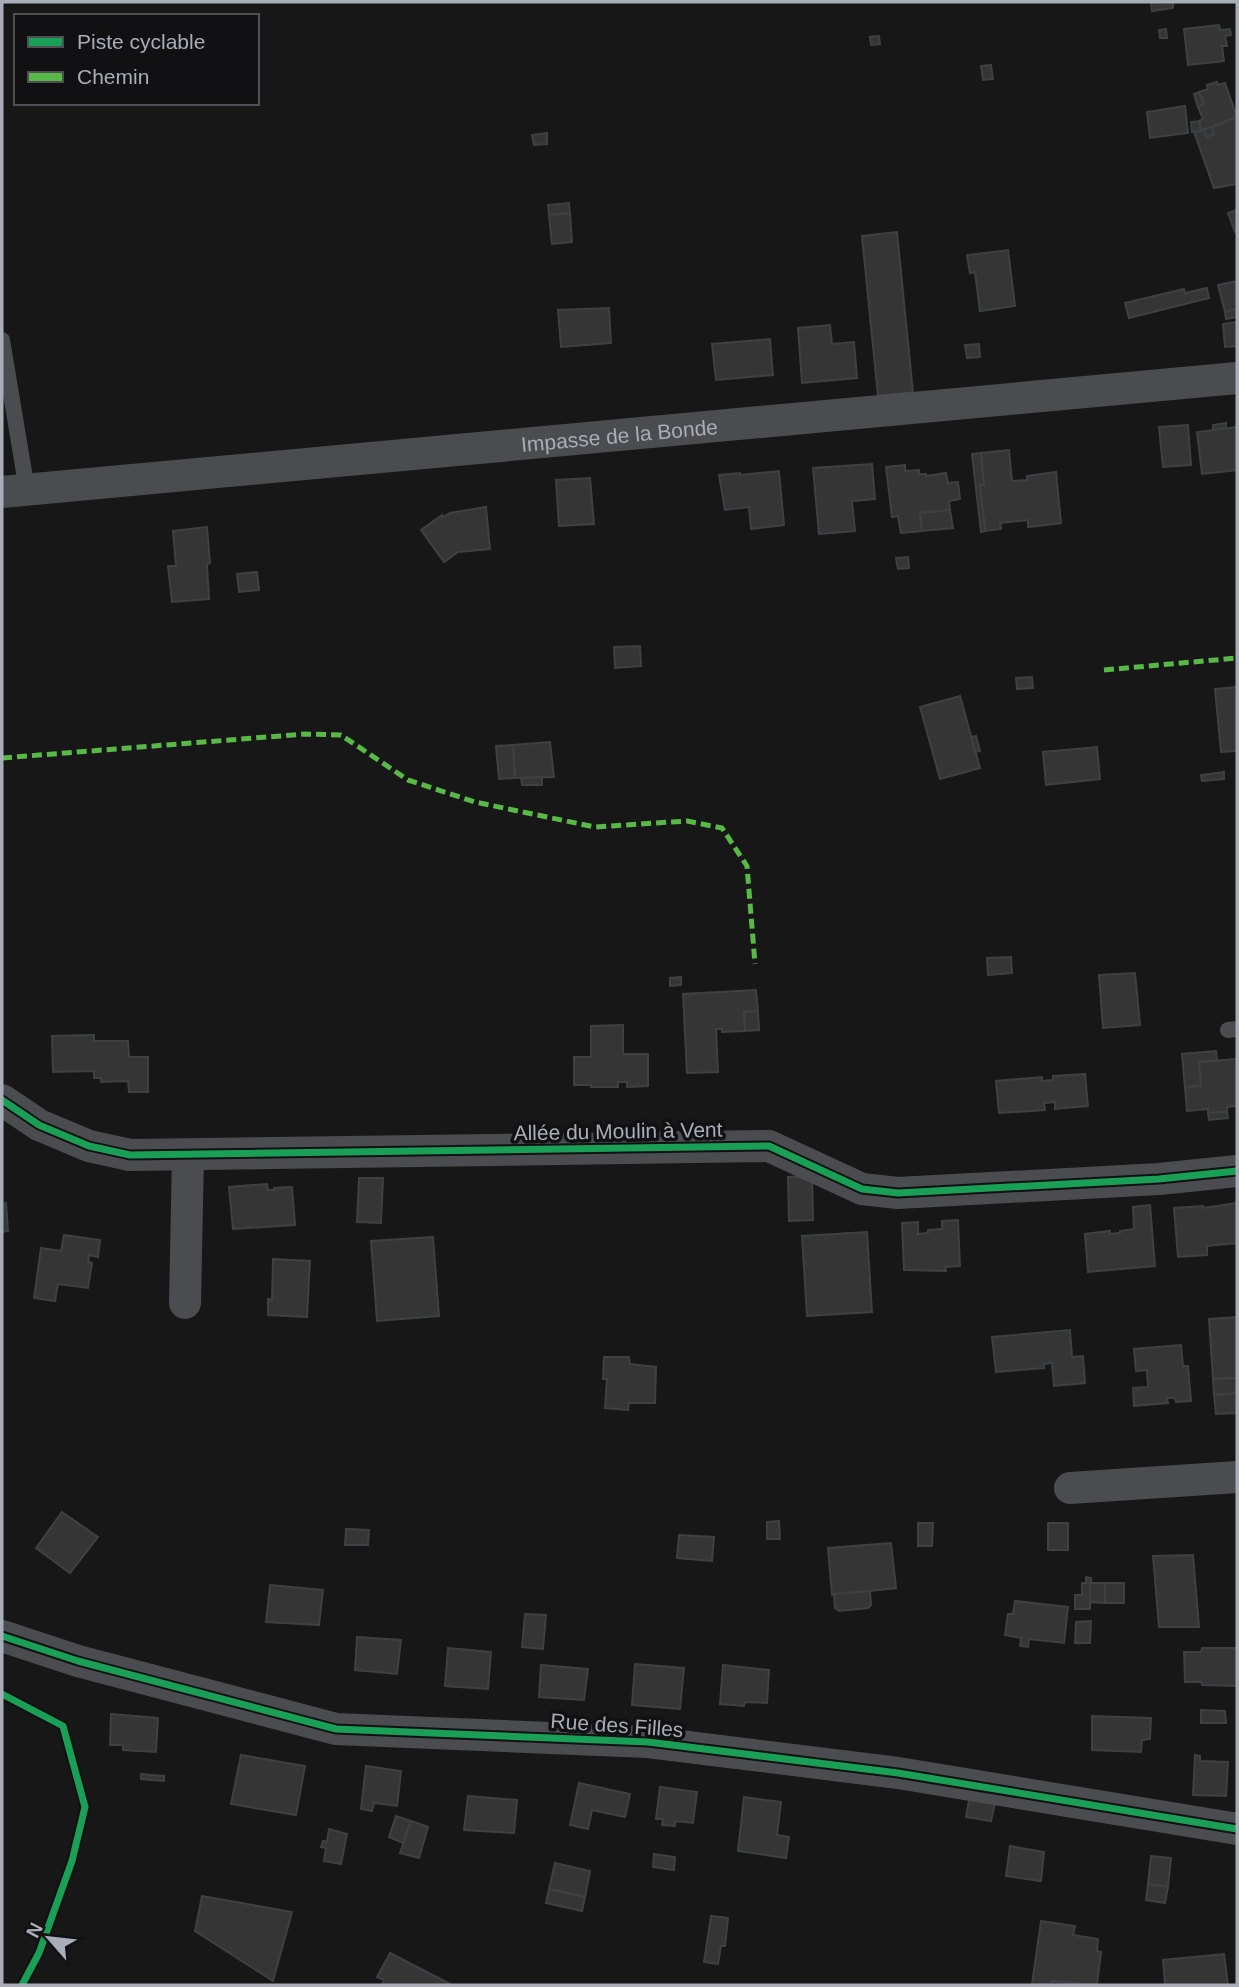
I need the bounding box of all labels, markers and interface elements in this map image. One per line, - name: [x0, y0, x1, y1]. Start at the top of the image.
- legend: [14, 14, 259, 105]
- text: Piste cyclable: [77, 30, 205, 53]
- text: Chemin: [77, 65, 149, 88]
- street label: Impasse de la Bonde: [520, 414, 719, 456]
- street label: Allée du Moulin à Vent: [513, 1118, 723, 1144]
- street label: Rue des Filles: [550, 1709, 684, 1741]
- north arrow: [14, 1903, 84, 1973]
- text: N: [22, 1919, 47, 1941]

